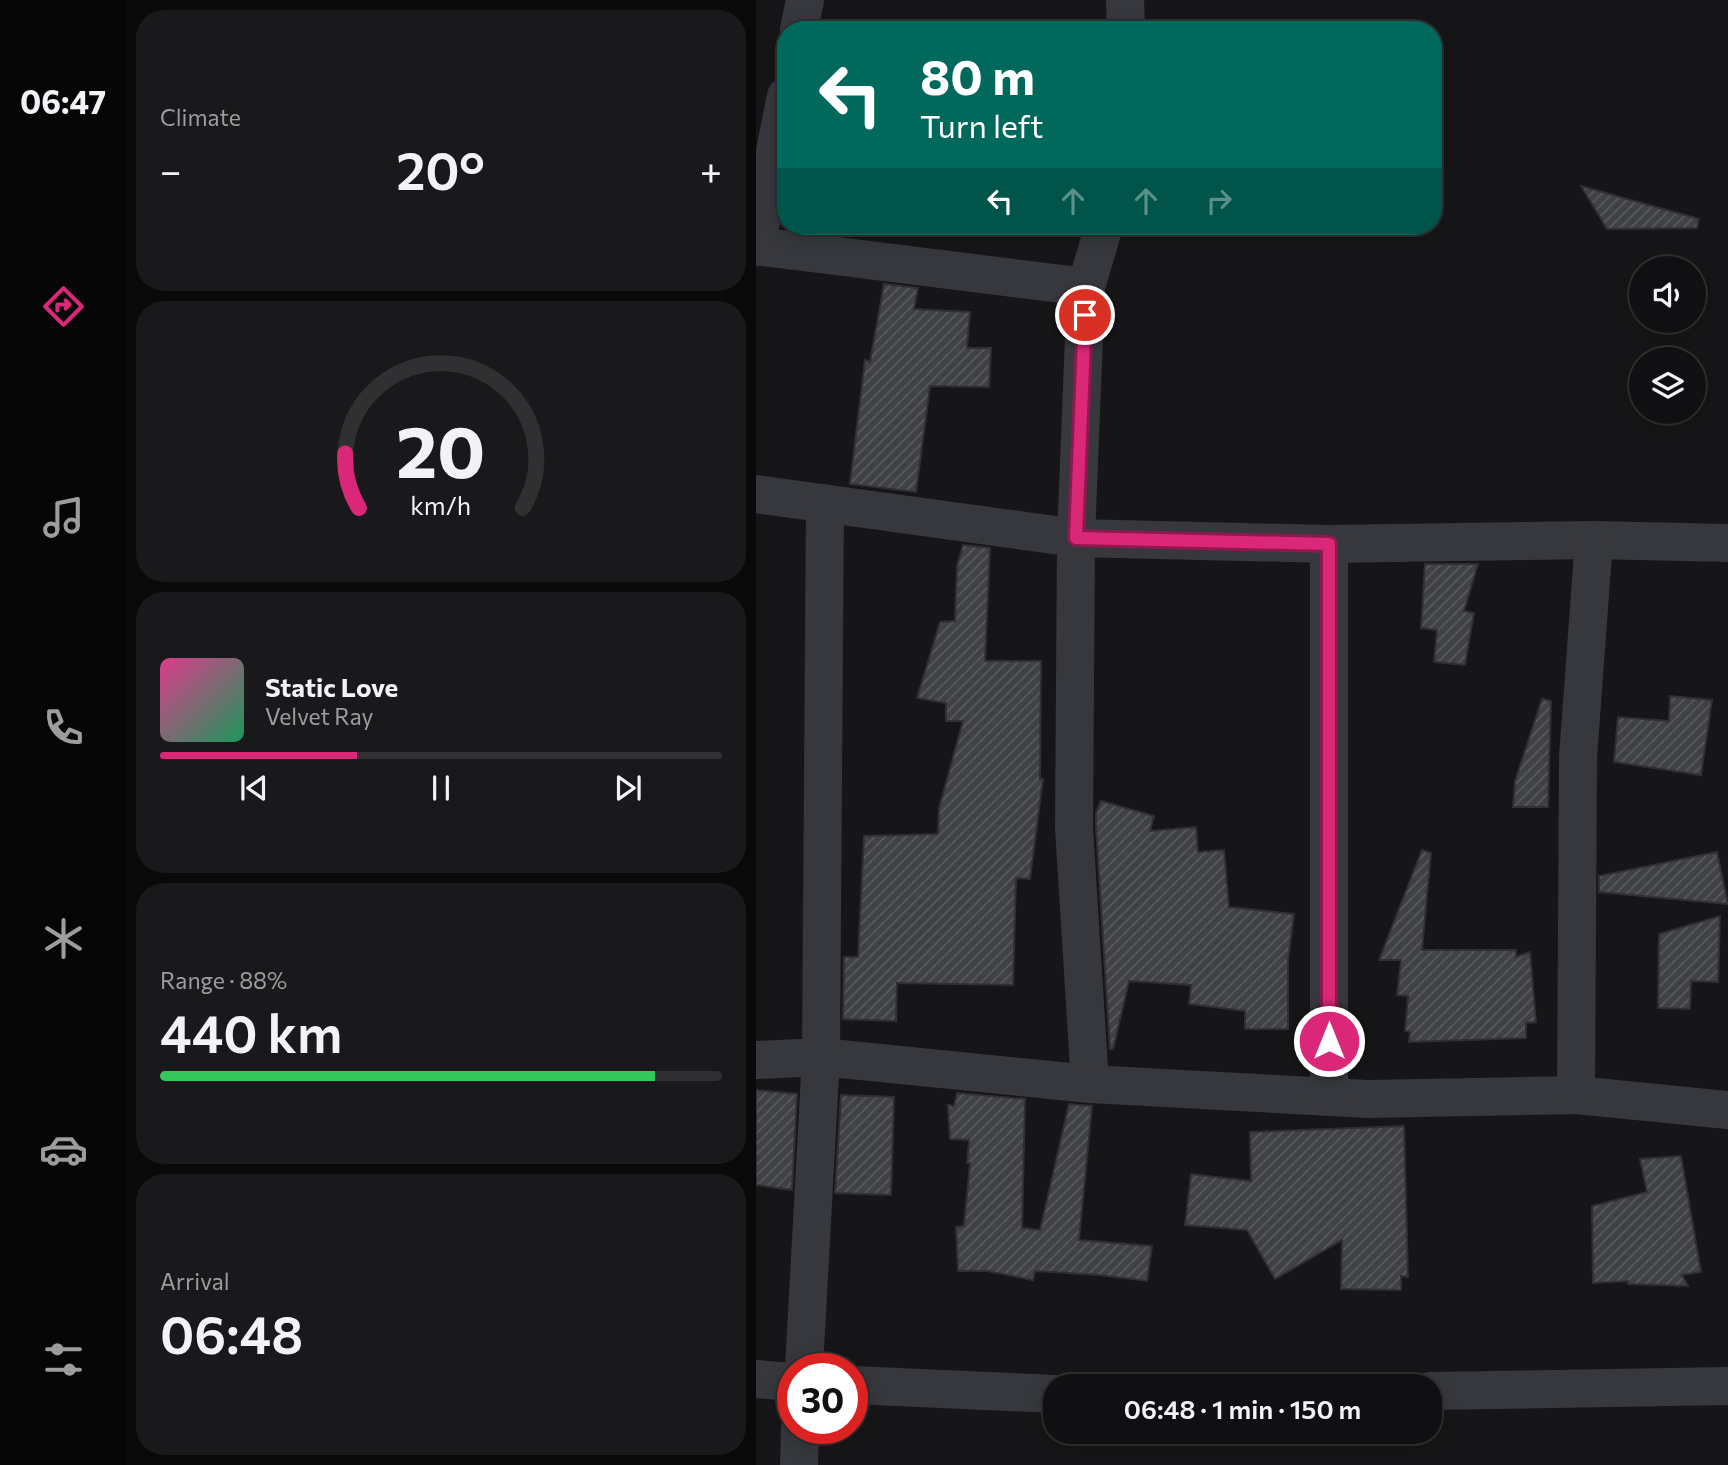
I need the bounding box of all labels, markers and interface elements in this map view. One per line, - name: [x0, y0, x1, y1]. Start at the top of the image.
- text: 80 m: [920, 45, 1035, 105]
- icon: left: [805, 49, 896, 140]
- text: 06:47: [20, 81, 106, 121]
- text: Climate: [160, 103, 241, 131]
- text: Turn left: [920, 105, 1044, 145]
- text: 20°: [396, 137, 485, 201]
- text: −: [160, 146, 182, 193]
- text: +: [700, 146, 722, 193]
- icon: left: [981, 182, 1019, 220]
- icon: ahead: [1054, 182, 1092, 220]
- icon: ahead: [1127, 182, 1165, 220]
- icon: right: [1200, 182, 1238, 220]
- map controls: [1629, 256, 1706, 424]
- button: sound: [1629, 256, 1706, 333]
- icon: directions: [39, 282, 88, 331]
- pin: [1055, 285, 1115, 345]
- icon: arrive: [1066, 296, 1104, 334]
- button: layers: [1629, 347, 1706, 424]
- text: 20: [396, 404, 486, 493]
- text: km/h: [411, 489, 471, 519]
- icon: music: [39, 493, 88, 542]
- text: Static Love: [265, 671, 398, 702]
- text: Velvet Ray: [265, 702, 373, 730]
- icon: phone: [39, 703, 88, 752]
- icon: previous: [235, 769, 273, 807]
- icon: pause: [422, 769, 460, 807]
- icon: next: [609, 769, 647, 807]
- icon: climate: [39, 914, 88, 963]
- text: Range · 88%: [160, 966, 287, 994]
- text: 440 km: [160, 1000, 342, 1064]
- position arrow: [1292, 1004, 1366, 1078]
- icon: car: [39, 1125, 88, 1174]
- text: Arrival: [160, 1267, 230, 1295]
- text: 06:48: [160, 1301, 303, 1365]
- icon: filters: [39, 1335, 88, 1384]
- speed limit sign: 30: [777, 1353, 868, 1444]
- text: 06:48 · 1 min · 150 m: [1124, 1393, 1361, 1424]

